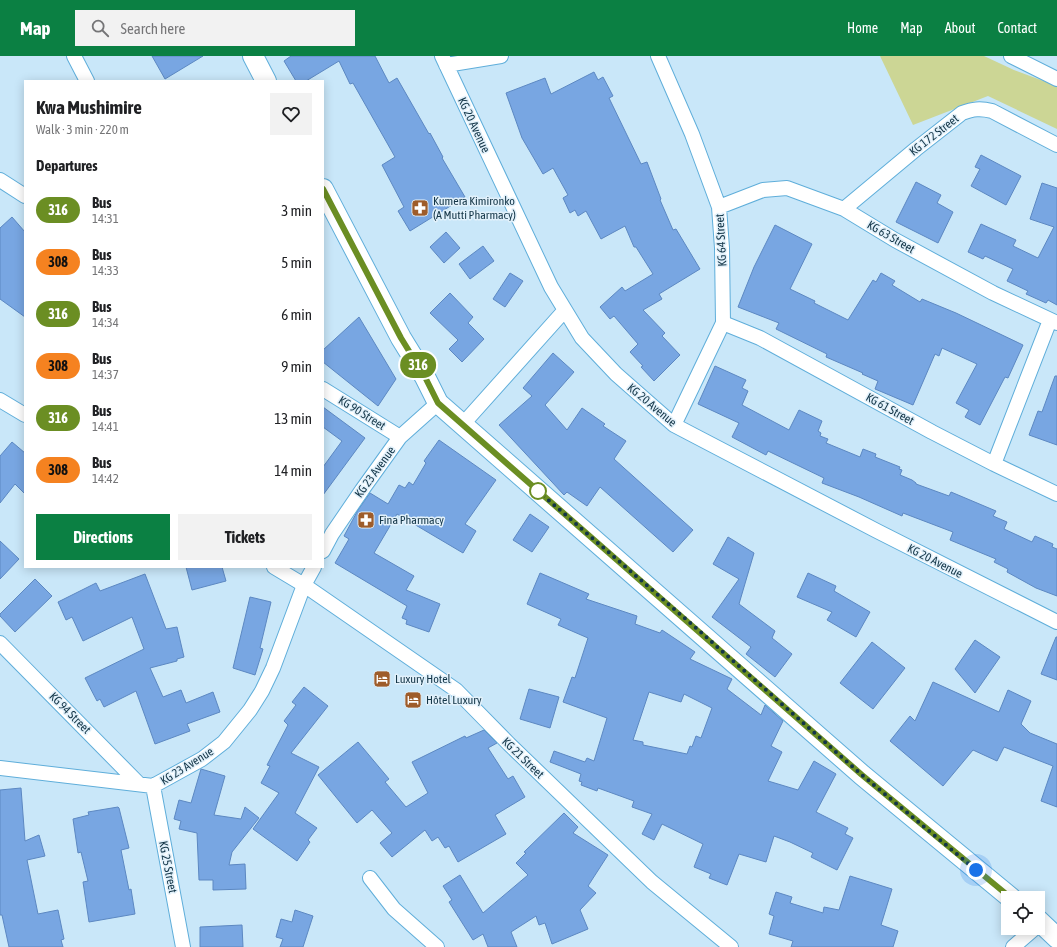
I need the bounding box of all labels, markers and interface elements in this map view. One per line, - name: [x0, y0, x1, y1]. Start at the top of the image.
- search box: [75, 10, 355, 46]
- text: Map: [20, 17, 51, 39]
- icon: search: [89, 17, 111, 39]
- text: Search here: [121, 20, 185, 37]
- text: Home: [847, 20, 878, 36]
- text: Map: [900, 20, 923, 36]
- text: About: [945, 20, 976, 36]
- text: Contact: [998, 20, 1037, 36]
- button: heart: [270, 93, 312, 135]
- street label: KG 20 Avenue: [455, 95, 493, 155]
- text: Kwa Mushimire: [36, 96, 142, 118]
- street label: KG 172 Street: [907, 111, 962, 159]
- text: Walk · 3 min · 220 m: [36, 122, 129, 137]
- text: Departures: [36, 157, 98, 174]
- text: Bus: [92, 194, 112, 211]
- place label: Kumera Kimironko (A Mutti Pharmacy): [433, 194, 516, 222]
- pharmacy icon: Kumera Kimironko (A Mutti Pharmacy): [410, 198, 430, 218]
- text: 316: [48, 202, 68, 218]
- text: 3 min: [281, 202, 312, 219]
- text: 14:31: [92, 211, 119, 226]
- street label: KG 64 Street: [713, 213, 729, 267]
- street label: KG 63 Street: [865, 218, 918, 257]
- text: Bus: [92, 246, 112, 263]
- text: 308: [48, 254, 68, 270]
- text: 5 min: [281, 254, 312, 271]
- text: 14:33: [92, 263, 119, 278]
- text: Bus: [92, 298, 112, 315]
- text: 316: [48, 306, 68, 322]
- text: 6 min: [281, 306, 312, 323]
- text: 14:34: [92, 315, 119, 330]
- text: Bus: [92, 350, 112, 367]
- line badge: 316: [395, 352, 441, 378]
- text: 316: [408, 357, 428, 373]
- text: 308: [48, 358, 68, 374]
- text: 9 min: [281, 358, 312, 375]
- text: 14:37: [92, 367, 119, 382]
- street label: KG 20 Avenue: [625, 380, 679, 430]
- street label: KG 61 Street: [864, 390, 917, 428]
- street label: KG 90 Street: [336, 393, 389, 433]
- text: Bus: [92, 402, 112, 419]
- text: 316: [48, 410, 68, 426]
- text: 13 min: [274, 410, 312, 427]
- text: 14:41: [92, 419, 119, 434]
- street label: KG 23 Avenue: [352, 444, 398, 500]
- text: Bus: [92, 454, 112, 471]
- text: 308: [48, 462, 68, 478]
- text: 14 min: [274, 462, 312, 479]
- text: 14:42: [92, 471, 119, 486]
- unlabelled marker: [529, 482, 547, 500]
- pharmacy icon: Fina Pharmacy: [356, 510, 376, 530]
- place label: Fina Pharmacy: [379, 513, 444, 527]
- button: Directions: [36, 514, 170, 560]
- button: Tickets: [178, 514, 312, 560]
- street label: KG 20 Avenue: [905, 541, 965, 581]
- hotel icon: Luxury Hotel: [372, 669, 392, 689]
- place label: Luxury Hotel: [395, 672, 452, 686]
- street label: KG 94 Street: [46, 689, 94, 737]
- hotel icon: Hôtel Luxury: [403, 690, 423, 710]
- place label: Hôtel Luxury: [426, 693, 482, 707]
- street label: KG 21 Street: [499, 735, 547, 782]
- street label: KG 23 Avenue: [158, 744, 216, 788]
- street label: KG 25 Street: [156, 840, 180, 895]
- your location: [966, 860, 986, 880]
- map controls: [1001, 891, 1045, 935]
- button: locate: [1001, 891, 1045, 935]

